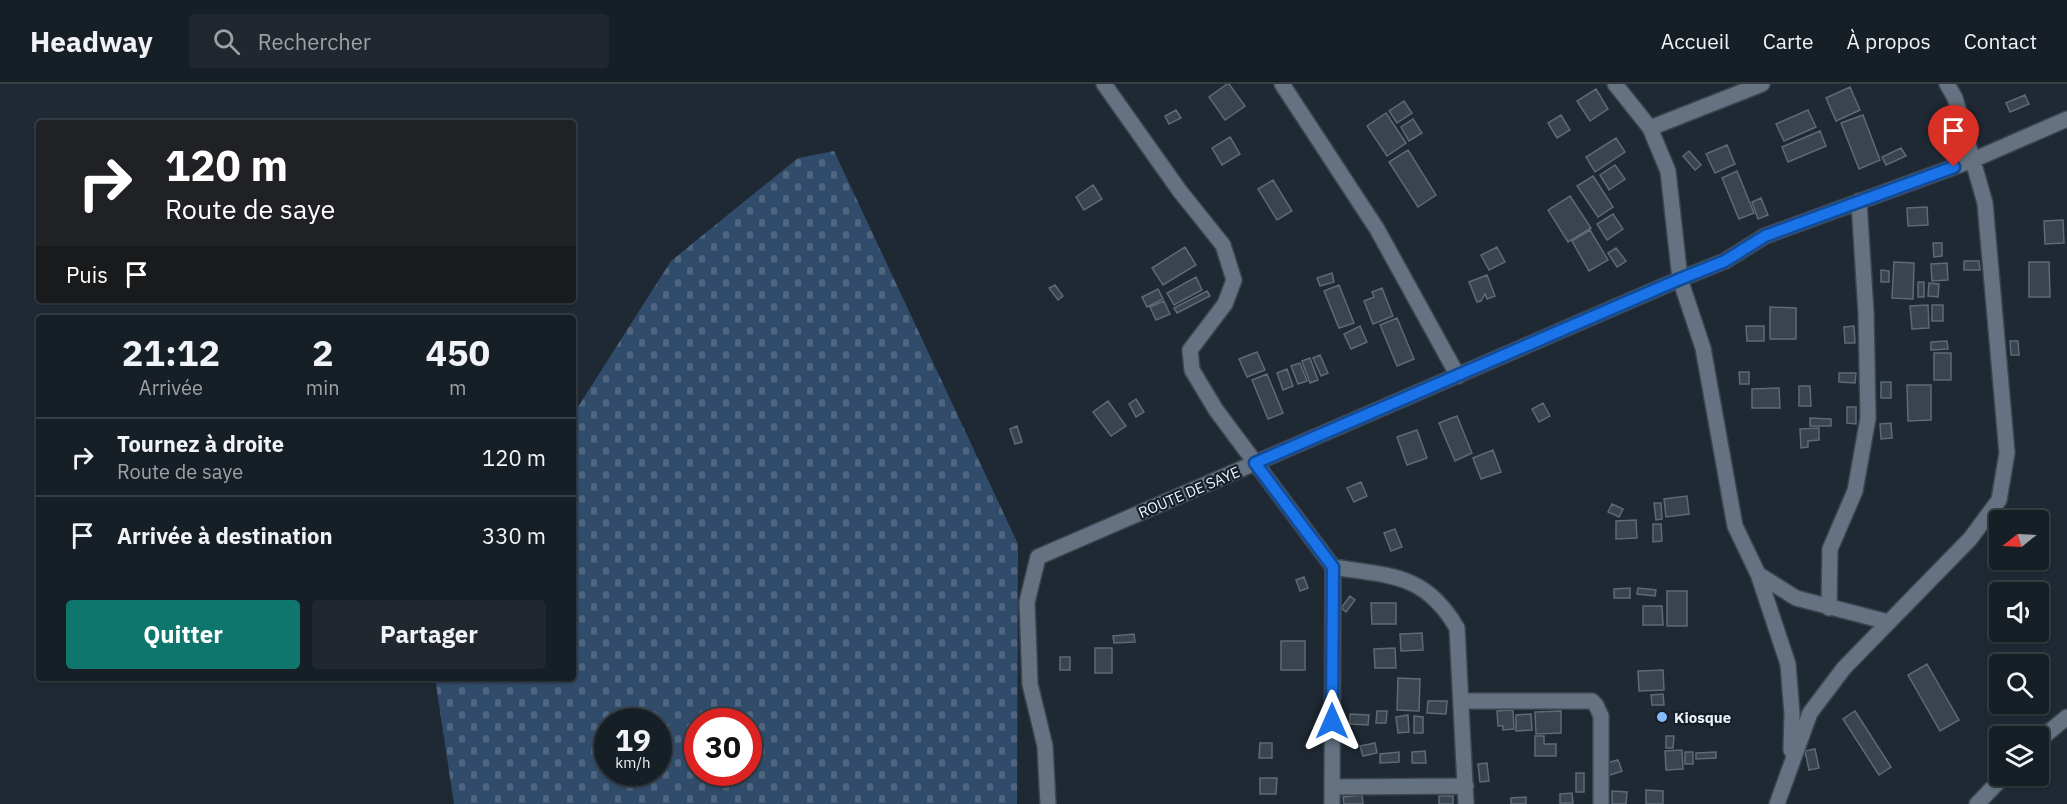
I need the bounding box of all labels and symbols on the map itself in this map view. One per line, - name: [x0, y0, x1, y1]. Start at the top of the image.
- pin: [1928, 105, 1979, 167]
- street label: ROUTE DE SAYE: [1135, 462, 1243, 522]
- north arrow: [1989, 510, 2049, 570]
- position arrow: [1300, 689, 1364, 753]
- speed limit sign: 30: [684, 708, 762, 786]
- place label: Kiosque: [1674, 708, 1731, 727]
- marker: Kiosque: [1655, 710, 1669, 724]

